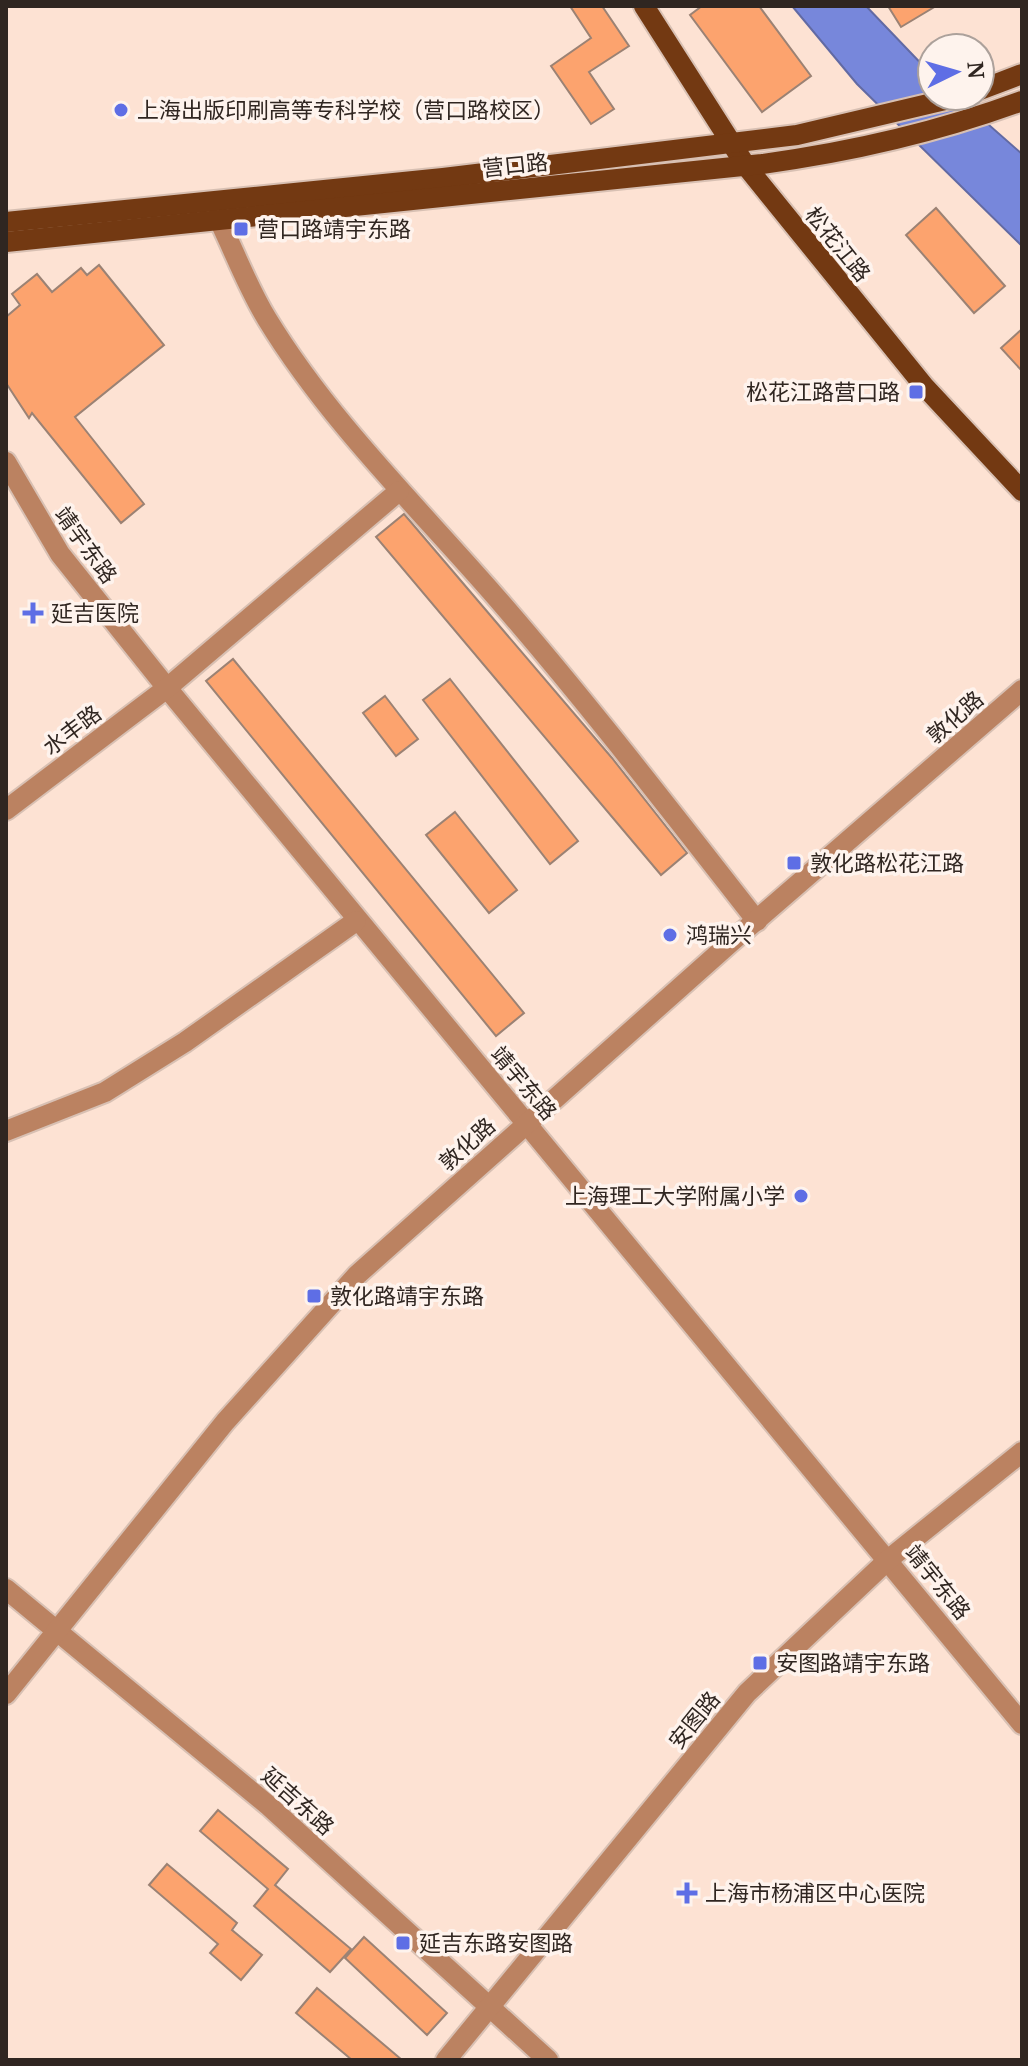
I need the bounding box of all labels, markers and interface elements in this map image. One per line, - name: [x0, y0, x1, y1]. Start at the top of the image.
- north arrow: [916, 32, 996, 112]
- text: N: [961, 60, 993, 80]
- place label: 上海出版印刷高等专科学校（营口路校区）: [137, 94, 555, 124]
- marker: 上海出版印刷高等专科学校（营口路校区）: [112, 101, 130, 119]
- street label: 营口路: [481, 146, 549, 182]
- street label: 松花江路: [799, 200, 878, 287]
- place label: 营口路靖宇东路: [257, 213, 411, 243]
- marker: 营口路靖宇东路: [232, 220, 250, 238]
- place label: 松花江路营口路: [746, 376, 900, 406]
- marker: 松花江路营口路: [907, 383, 925, 401]
- street label: 靖宇东路: [49, 500, 125, 589]
- place label: 延吉医院: [51, 597, 139, 627]
- marker: 延吉医院: [22, 602, 44, 624]
- street label: 敦化路: [920, 683, 989, 749]
- street label: 水丰路: [36, 697, 107, 761]
- place label: 敦化路松花江路: [810, 847, 964, 877]
- marker: 敦化路松花江路: [785, 854, 803, 872]
- place label: 鸿瑞兴: [686, 919, 752, 949]
- marker: 鸿瑞兴: [661, 926, 679, 944]
- street label: 靖宇东路: [485, 1039, 565, 1126]
- street label: 敦化路: [432, 1110, 501, 1176]
- place label: 上海理工大学附属小学: [565, 1180, 785, 1210]
- marker: 上海理工大学附属小学: [792, 1187, 810, 1205]
- place label: 敦化路靖宇东路: [330, 1280, 484, 1310]
- marker: 敦化路靖宇东路: [305, 1287, 323, 1305]
- street label: 靖宇东路: [899, 1538, 978, 1625]
- place label: 安图路靖宇东路: [776, 1647, 930, 1677]
- marker: 安图路靖宇东路: [751, 1654, 769, 1672]
- street label: 安图路: [661, 1684, 726, 1754]
- street label: 延吉东路: [256, 1760, 341, 1841]
- place label: 上海市杨浦区中心医院: [705, 1877, 925, 1907]
- marker: 上海市杨浦区中心医院: [676, 1882, 698, 1904]
- place label: 延吉东路安图路: [419, 1927, 573, 1957]
- marker: 延吉东路安图路: [394, 1934, 412, 1952]

